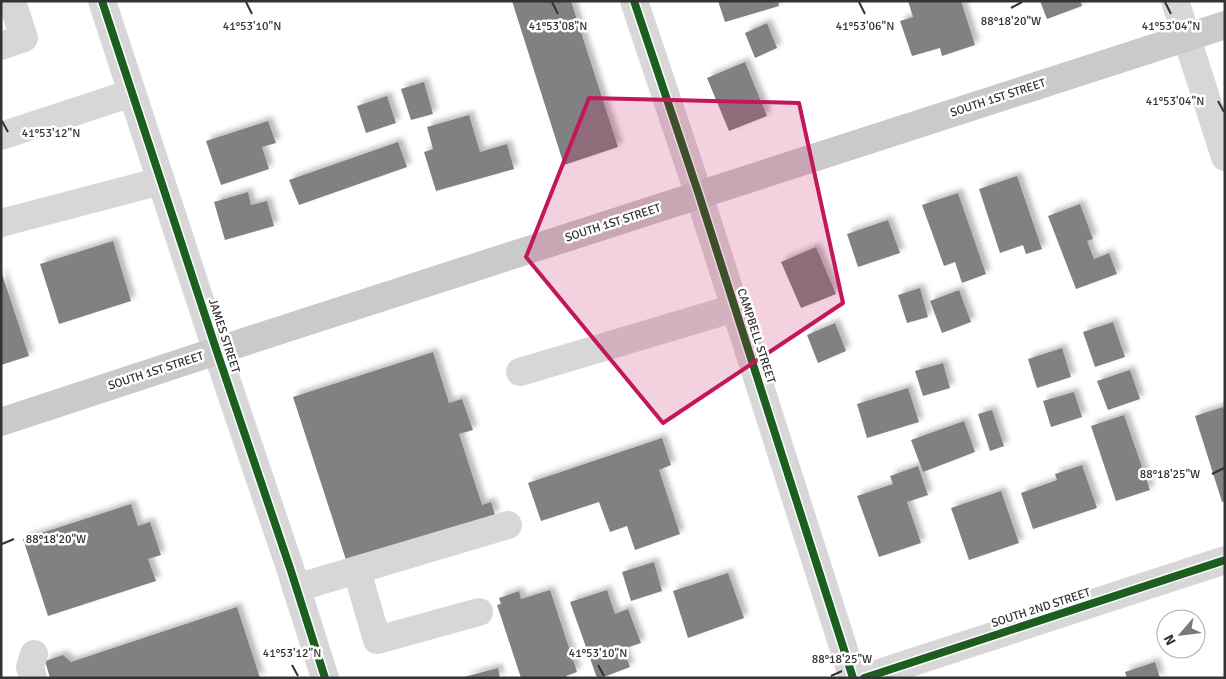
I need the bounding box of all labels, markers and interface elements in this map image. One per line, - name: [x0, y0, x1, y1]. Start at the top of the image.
- text: 88°18'20"W: [981, 14, 1041, 29]
- text: 41°53'10"N: [223, 19, 281, 34]
- text: 41°53'08"N: [529, 19, 587, 34]
- text: 41°53'06"N: [836, 19, 894, 34]
- text: 41°53'04"N: [1142, 19, 1200, 34]
- street label: SOUTH 1ST STREET: [948, 75, 1048, 121]
- text: 41°53'04"N: [1146, 94, 1204, 109]
- text: 41°53'12"N: [22, 126, 80, 141]
- street label: SOUTH 1ST STREET: [563, 200, 663, 246]
- street label: CAMPBELL STREET: [734, 287, 778, 385]
- street label: JAMES STREET: [205, 297, 243, 375]
- street label: SOUTH 1ST STREET: [106, 348, 206, 394]
- text: 88°18'25"W: [1140, 467, 1200, 482]
- text: 88°18'20"W: [26, 532, 86, 547]
- street label: SOUTH 2ND STREET: [990, 585, 1092, 631]
- north arrow: [1156, 609, 1206, 659]
- text: N: [1160, 632, 1180, 648]
- text: 41°53'12"N: [263, 646, 321, 661]
- text: 41°53'10"N: [569, 646, 627, 661]
- text: 88°18'25"W: [812, 652, 872, 667]

